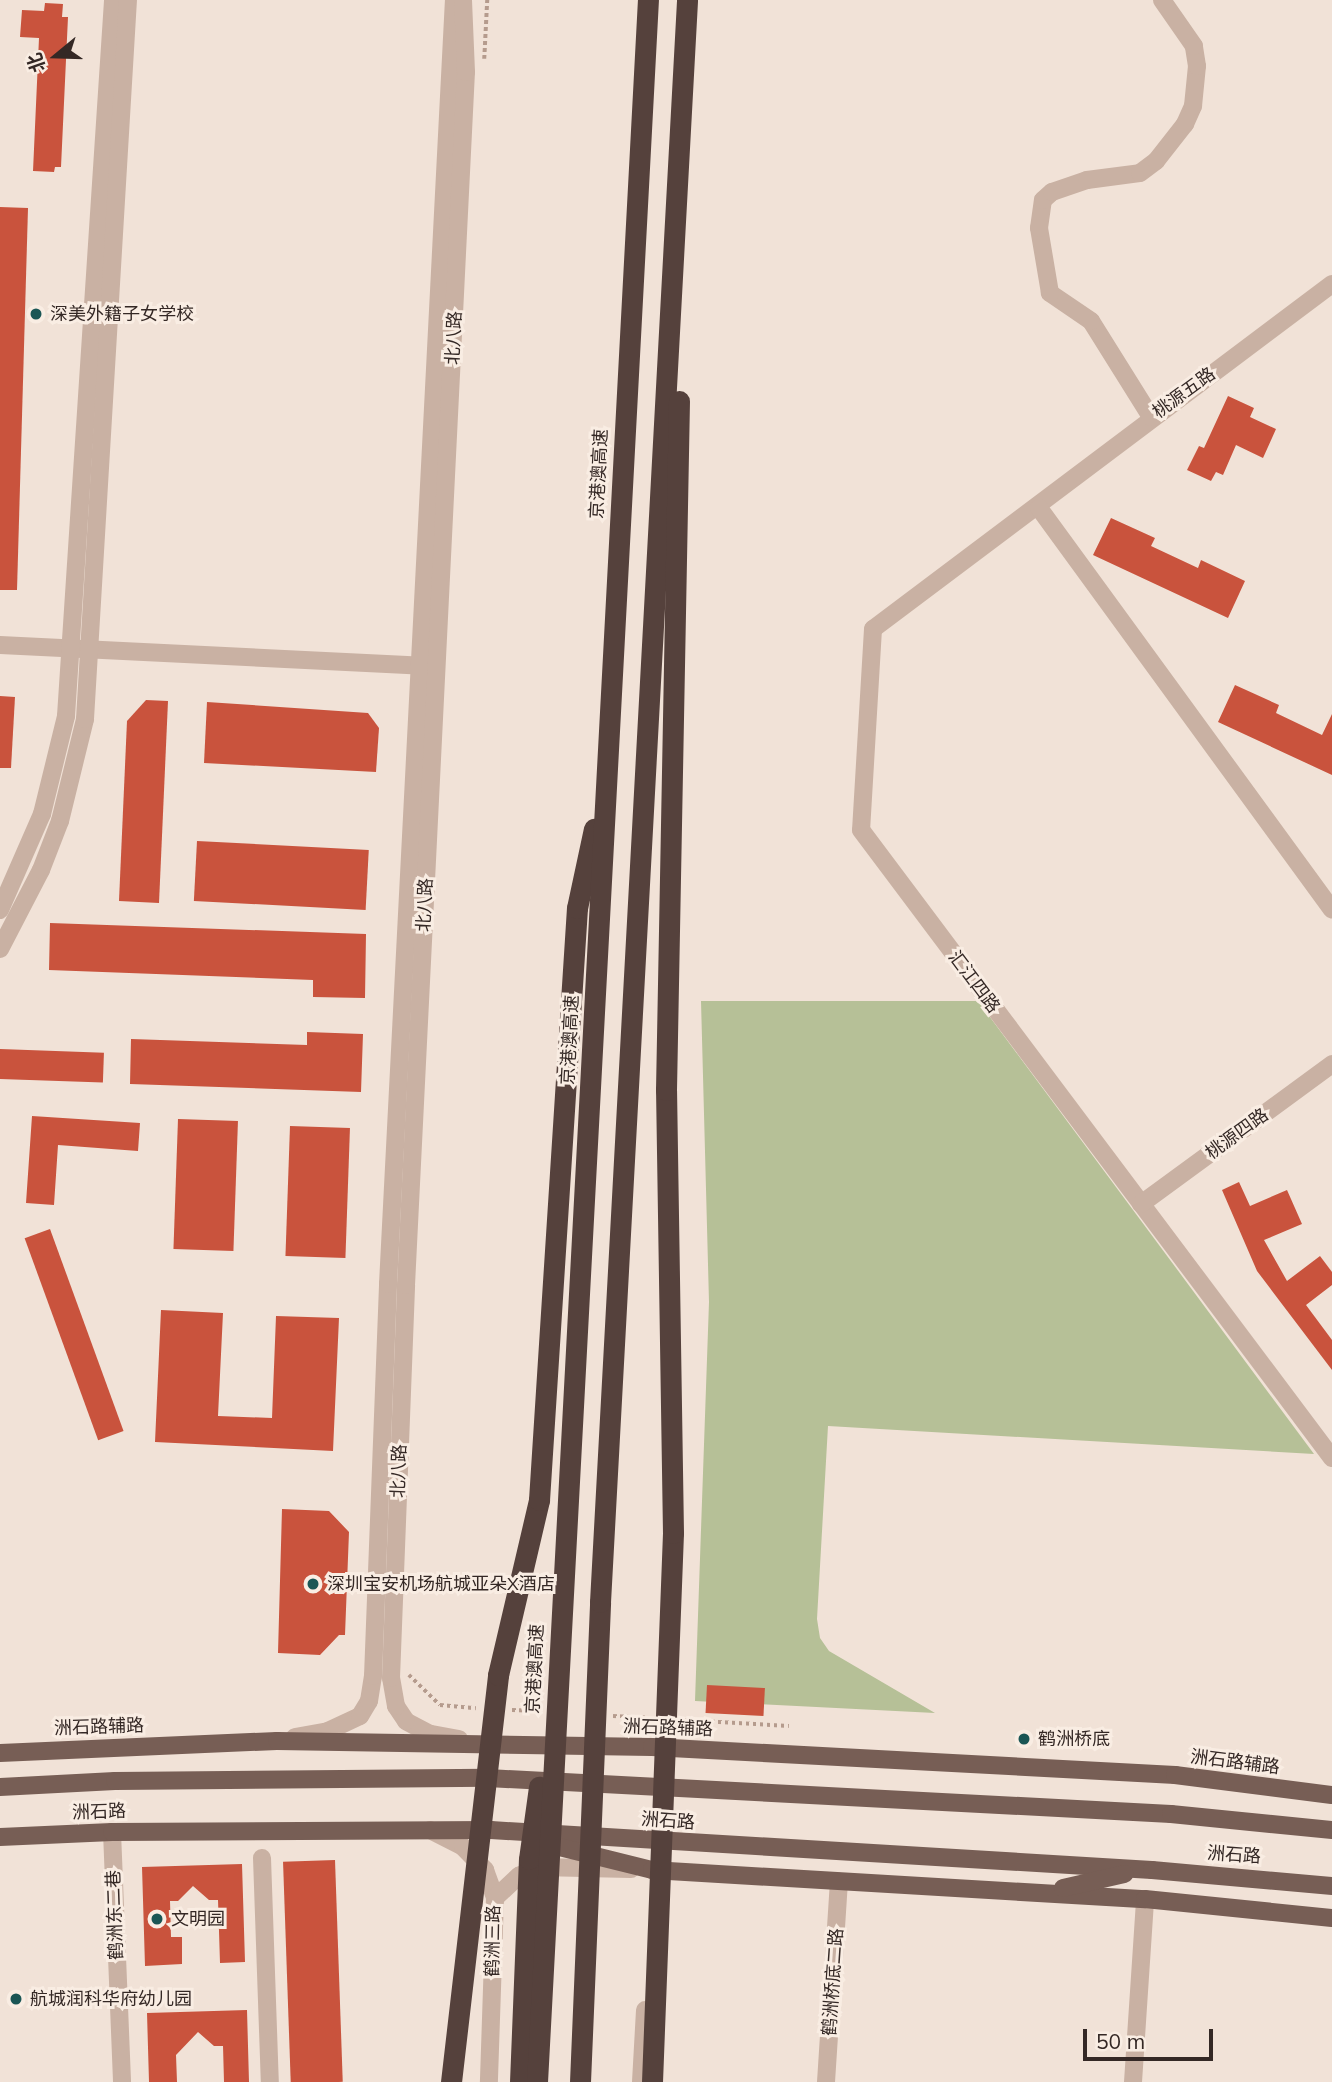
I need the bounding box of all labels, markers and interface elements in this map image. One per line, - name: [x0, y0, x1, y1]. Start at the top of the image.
- north arrow: [21, 21, 91, 91]
- text: 北: [22, 50, 51, 76]
- place label: 深美外籍子女学校: [50, 303, 194, 325]
- marker: 深美外籍子女学校: [28, 306, 44, 322]
- street label: 北八路: [442, 310, 466, 366]
- street label: 桃源五路: [1149, 363, 1219, 423]
- street label: 京港澳高速: [586, 428, 612, 520]
- street label: 北八路: [413, 877, 437, 933]
- street label: 汇江四路: [944, 947, 1004, 1017]
- street label: 京港澳高速: [557, 994, 583, 1086]
- street label: 桃源四路: [1202, 1104, 1272, 1164]
- street label: 北八路: [387, 1444, 411, 1498]
- place label: 深圳宝安机场航城亚朵X酒店: [327, 1573, 555, 1595]
- marker: 深圳宝安机场航城亚朵X酒店: [305, 1576, 321, 1592]
- street label: 京港澳高速: [522, 1623, 548, 1715]
- street label: 洲石路辅路: [54, 1715, 144, 1739]
- street label: 洲石路辅路: [623, 1716, 713, 1740]
- place label: 鹤洲桥底: [1038, 1728, 1110, 1750]
- marker: 鹤洲桥底: [1016, 1731, 1032, 1747]
- street label: 洲石路辅路: [1189, 1746, 1281, 1778]
- street label: 洲石路: [72, 1800, 126, 1824]
- street label: 洲石路: [640, 1808, 696, 1834]
- street label: 洲石路: [1206, 1842, 1262, 1868]
- street label: 鹤洲东二巷: [103, 1870, 127, 1960]
- street label: 鹤洲三路: [482, 1905, 504, 1977]
- place label: 文明园: [171, 1908, 225, 1930]
- marker: 文明园: [149, 1911, 165, 1927]
- street label: 鹤洲桥底二路: [818, 1927, 848, 2037]
- place label: 航城润科华府幼儿园: [30, 1988, 192, 2010]
- marker: 航城润科华府幼儿园: [8, 1991, 24, 2007]
- scale bar: [1087, 2016, 1216, 2060]
- text: 50 m: [1096, 2028, 1145, 2054]

